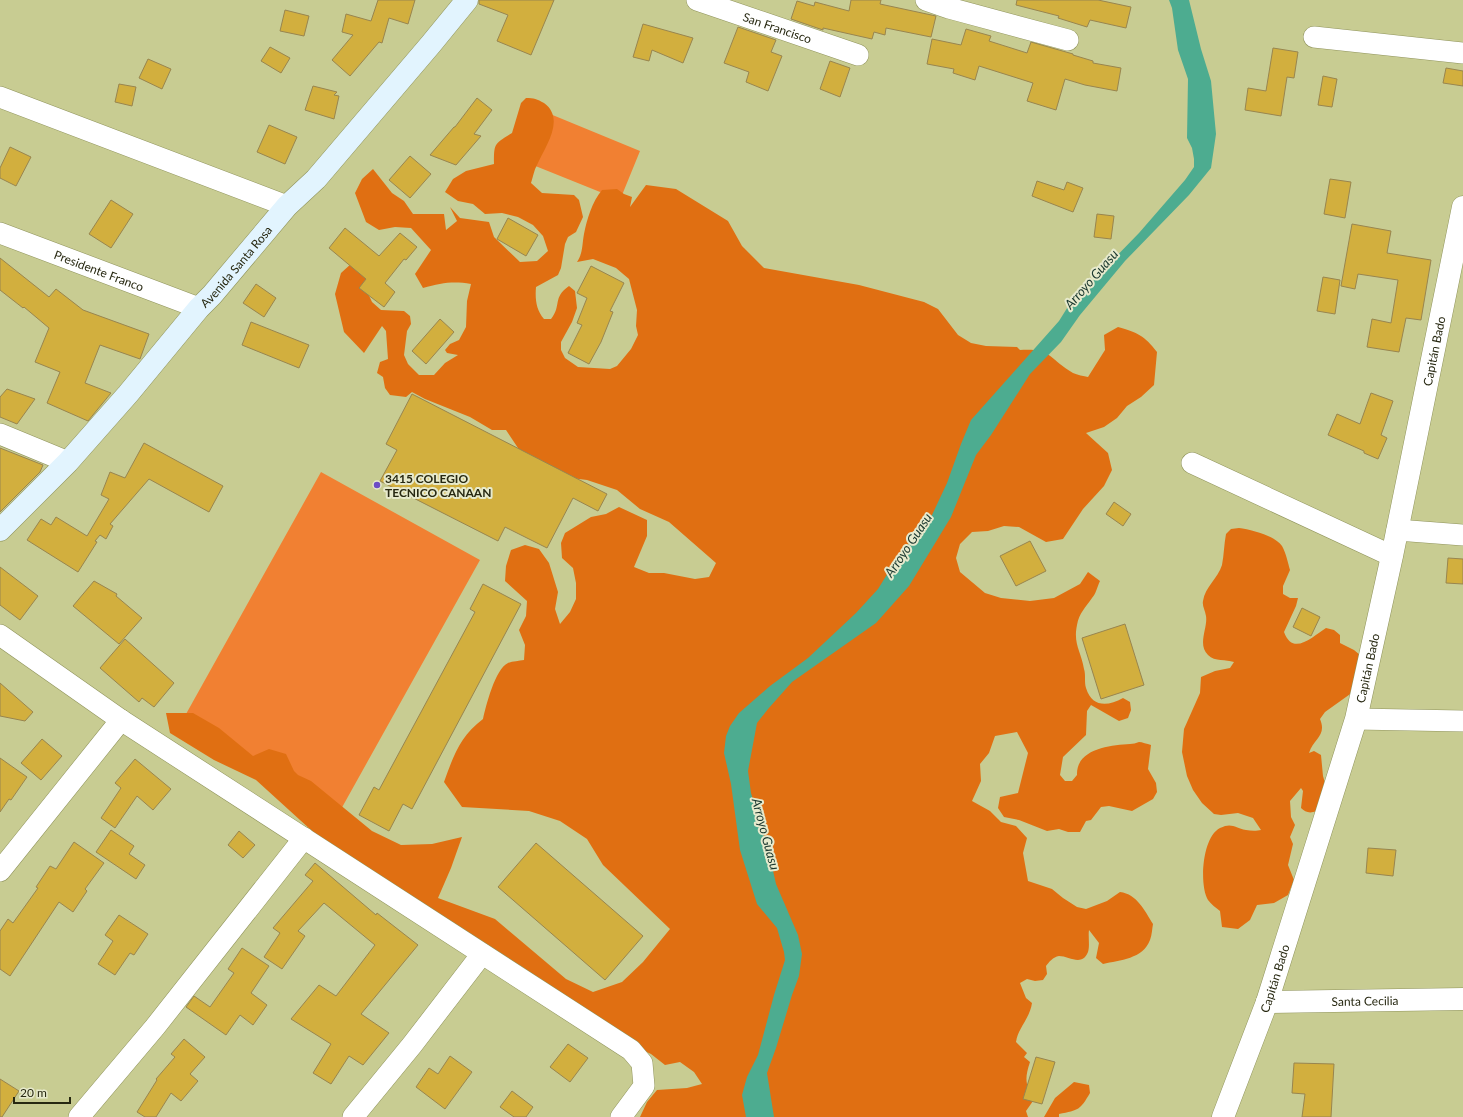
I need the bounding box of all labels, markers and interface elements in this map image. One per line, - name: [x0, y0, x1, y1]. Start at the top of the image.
- street label: San Francisco: [741, 9, 814, 46]
- street label: Avenida Santa Rosa: [197, 222, 275, 310]
- water label: Arroyo Guasu: [1060, 246, 1121, 313]
- street label: Presidente Franco: [52, 247, 146, 294]
- street label: Capitán Bado: [1419, 315, 1448, 387]
- place label: 3415 COLEGIO TECNICO CANAAN: [385, 471, 491, 500]
- marker: 3415 COLEGIO TECNICO CANAAN: [372, 480, 382, 490]
- water label: Arroyo Guasu: [880, 510, 935, 581]
- street label: Capitán Bado: [1352, 632, 1382, 704]
- water label: Arroyo Guasu: [748, 795, 783, 872]
- street label: Capitán Bado: [1256, 942, 1292, 1015]
- street label: Santa Cecilia: [1331, 992, 1399, 1009]
- scale bar: [14, 1079, 70, 1105]
- text: 20 m: [20, 1085, 47, 1100]

